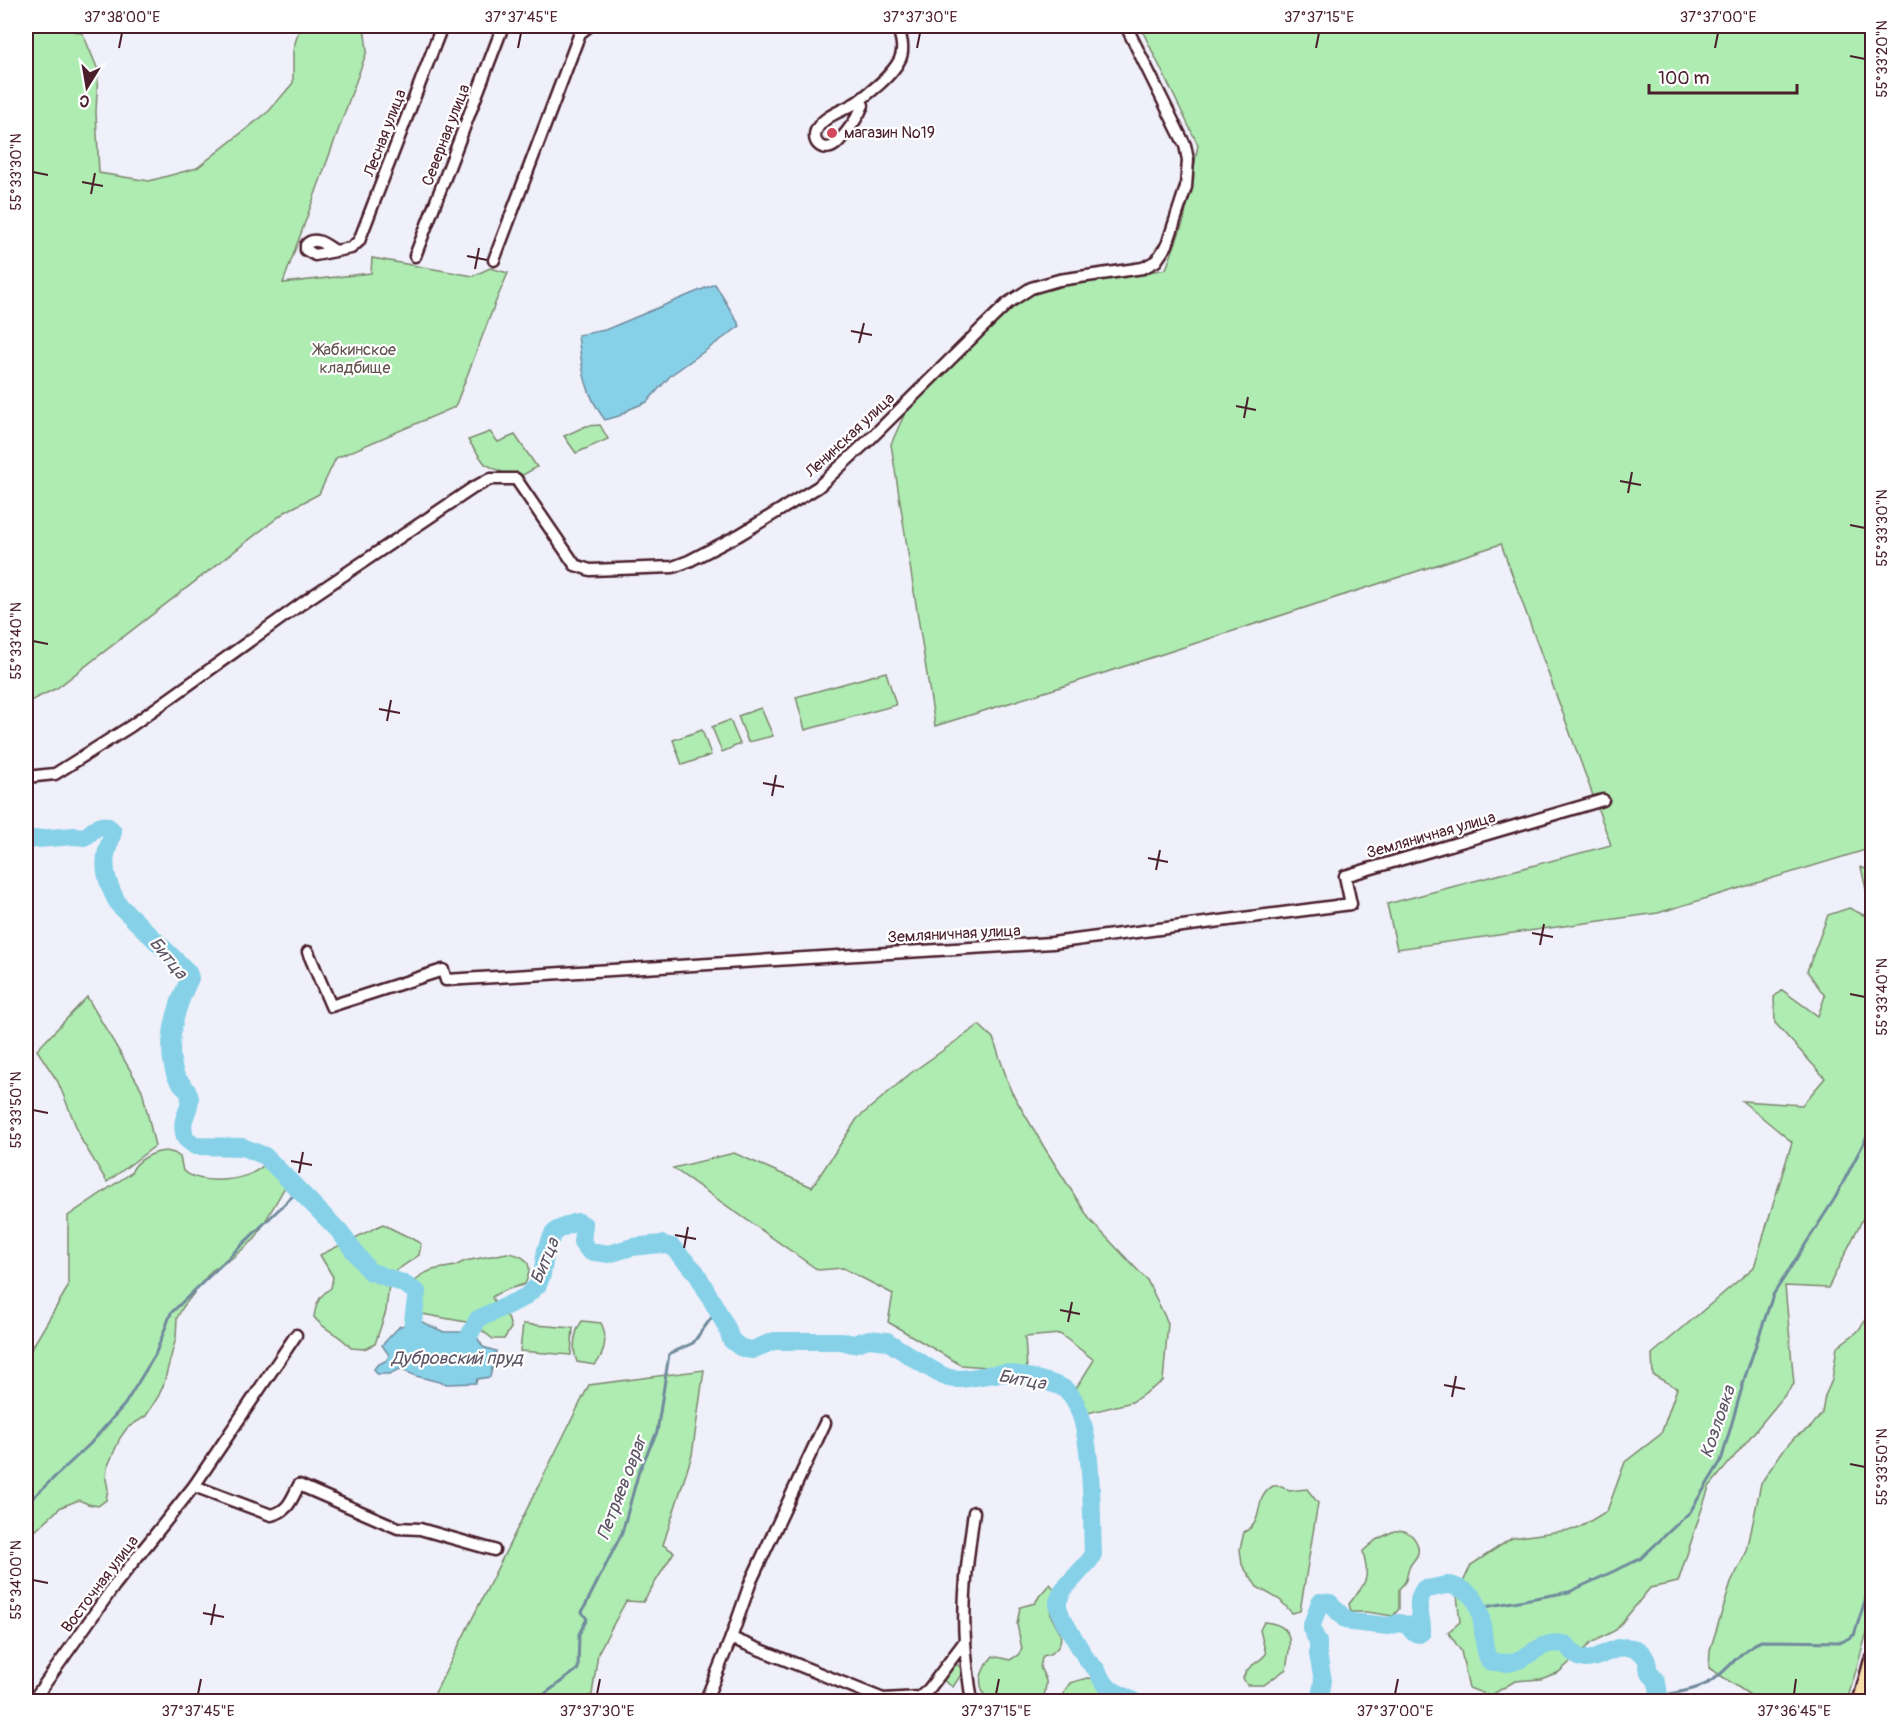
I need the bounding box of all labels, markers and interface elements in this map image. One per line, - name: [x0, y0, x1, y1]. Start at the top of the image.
- text: 37°38'00"E: [84, 8, 160, 27]
- text: 37°37'45"E: [485, 8, 558, 27]
- text: 37°37'30"E: [883, 8, 958, 27]
- text: 37°37'15"E: [1284, 8, 1354, 27]
- text: 37°37'00"E: [1680, 8, 1756, 27]
- text: 55°33'20"N: [1873, 20, 1892, 98]
- north arrow: [57, 57, 117, 117]
- scale bar: [1649, 57, 1798, 95]
- text: 100 m: [1658, 67, 1710, 90]
- street label: Северная улица: [417, 81, 475, 189]
- street label: Лесная улица: [359, 87, 411, 180]
- text: С: [77, 90, 91, 112]
- place label: магазин №19: [844, 123, 935, 143]
- marker: магазин №19: [825, 126, 839, 140]
- text: 55°33'30"N: [7, 133, 26, 211]
- park label: Жабкинское кладбище: [311, 340, 396, 378]
- street label: Ленинская улица: [800, 388, 899, 482]
- text: 55°33'30"N: [1873, 489, 1892, 567]
- text: 55°33'40"N: [7, 602, 26, 680]
- street label: Земляничная улица: [1364, 807, 1498, 863]
- street label: Земляничная улица: [887, 921, 1021, 947]
- water label: Битца: [144, 932, 193, 985]
- text: 55°33'40"N: [1873, 958, 1892, 1036]
- text: 55°33'50"N: [7, 1071, 26, 1149]
- water label: Битца: [525, 1233, 565, 1287]
- water label: Дубровский пруд: [391, 1347, 525, 1370]
- water label: Битца: [997, 1365, 1049, 1396]
- water label: Козловка: [1695, 1382, 1742, 1461]
- text: 55°33'50"N: [1873, 1428, 1892, 1506]
- water label: Петряев овраг: [592, 1430, 653, 1543]
- street label: Восточная улица: [57, 1531, 143, 1637]
- text: 55°34'00"N: [7, 1540, 26, 1620]
- text: 37°37'45"E: [162, 1702, 235, 1721]
- text: 37°37'30"E: [560, 1702, 635, 1721]
- text: 37°37'15"E: [961, 1702, 1031, 1721]
- text: 37°37'00"E: [1357, 1702, 1433, 1721]
- text: 37°36'45"E: [1757, 1702, 1831, 1721]

